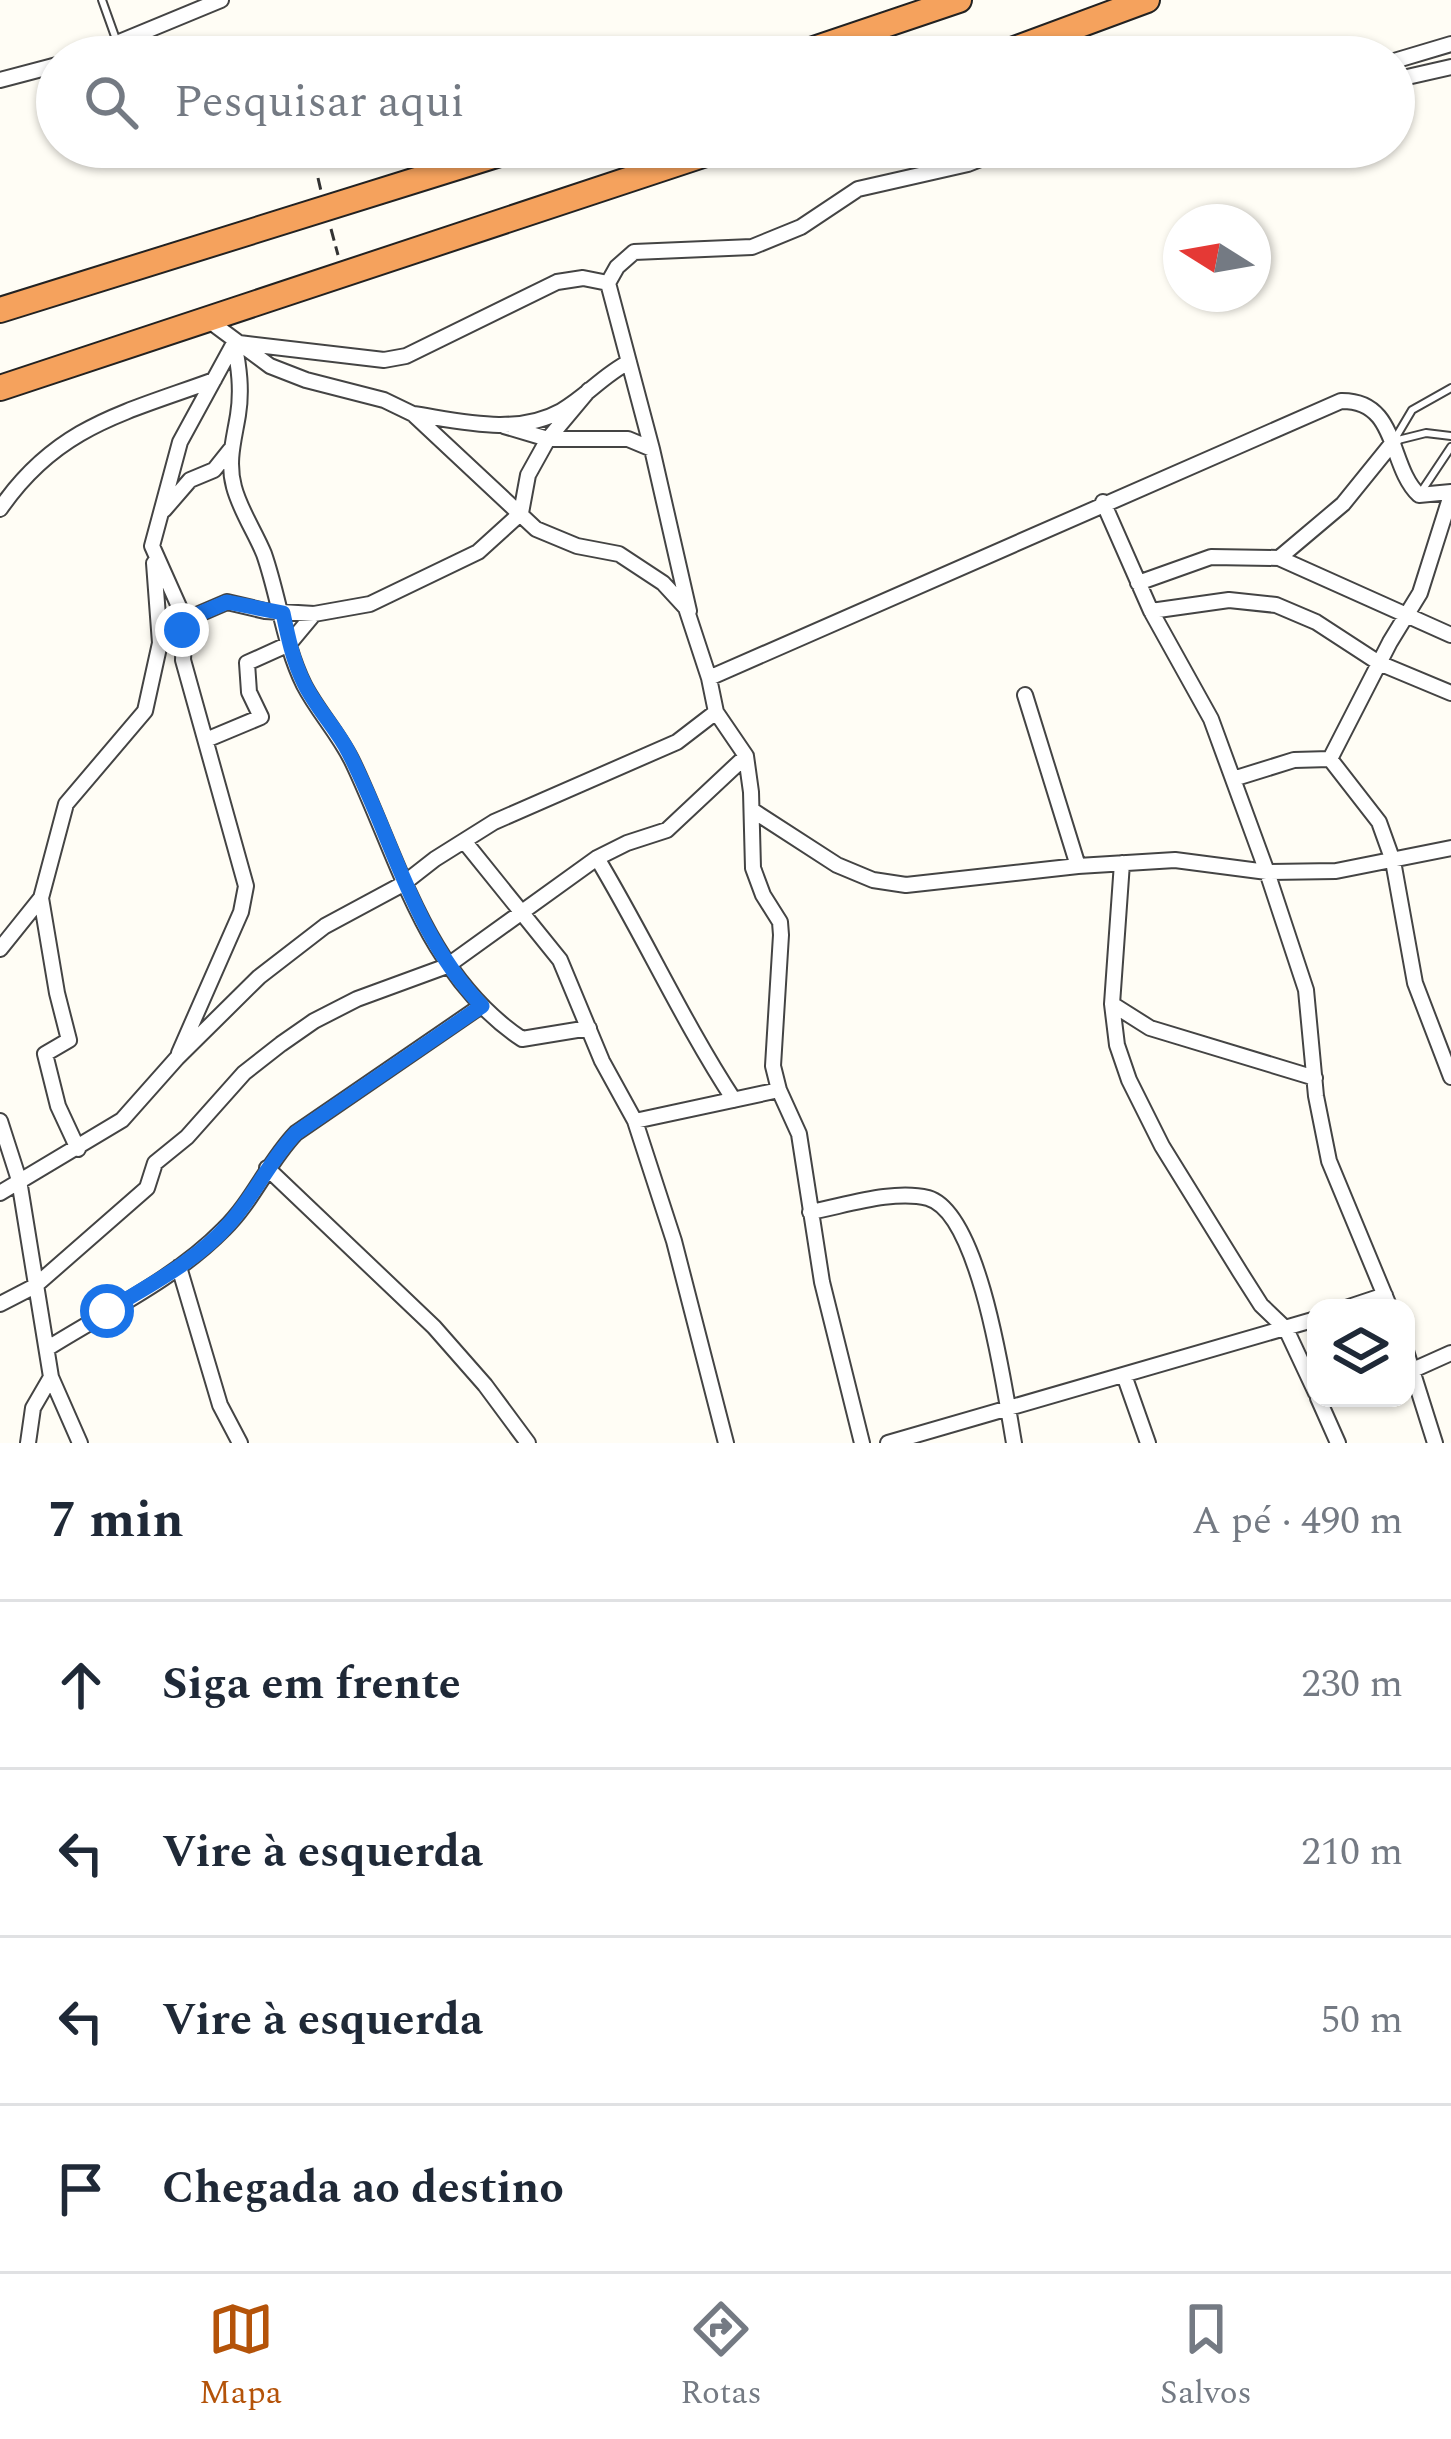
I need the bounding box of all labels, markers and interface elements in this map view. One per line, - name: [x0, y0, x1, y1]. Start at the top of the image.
- search box: [36, 36, 1415, 168]
- text: Pesquisar aqui: [174, 68, 464, 137]
- icon: search: [78, 69, 144, 135]
- north arrow: [1163, 204, 1271, 312]
- route end: [155, 603, 209, 657]
- route start: [80, 1284, 134, 1338]
- map controls: [1307, 1299, 1415, 1407]
- button: layers: [1307, 1299, 1415, 1407]
- text: 7 min: [48, 1482, 184, 1560]
- text: A pé · 490 m: [1192, 1492, 1403, 1551]
- text: Siga em frente: [162, 1650, 461, 1719]
- icon: ahead: [48, 1652, 114, 1718]
- text: 230 m: [1301, 1655, 1403, 1714]
- text: Vire à esquerda: [162, 1818, 483, 1887]
- icon: left: [48, 1820, 114, 1886]
- text: 210 m: [1301, 1823, 1403, 1882]
- text: Vire à esquerda: [162, 1986, 483, 2055]
- icon: left: [48, 1988, 114, 2054]
- text: 50 m: [1321, 1991, 1403, 2050]
- text: Chegada ao destino: [162, 2154, 564, 2223]
- icon: arrive: [48, 2156, 114, 2222]
- tab: Mapa: [199, 2296, 282, 2418]
- tab: Rotas: [680, 2296, 762, 2418]
- tab: Salvos: [1160, 2296, 1252, 2418]

